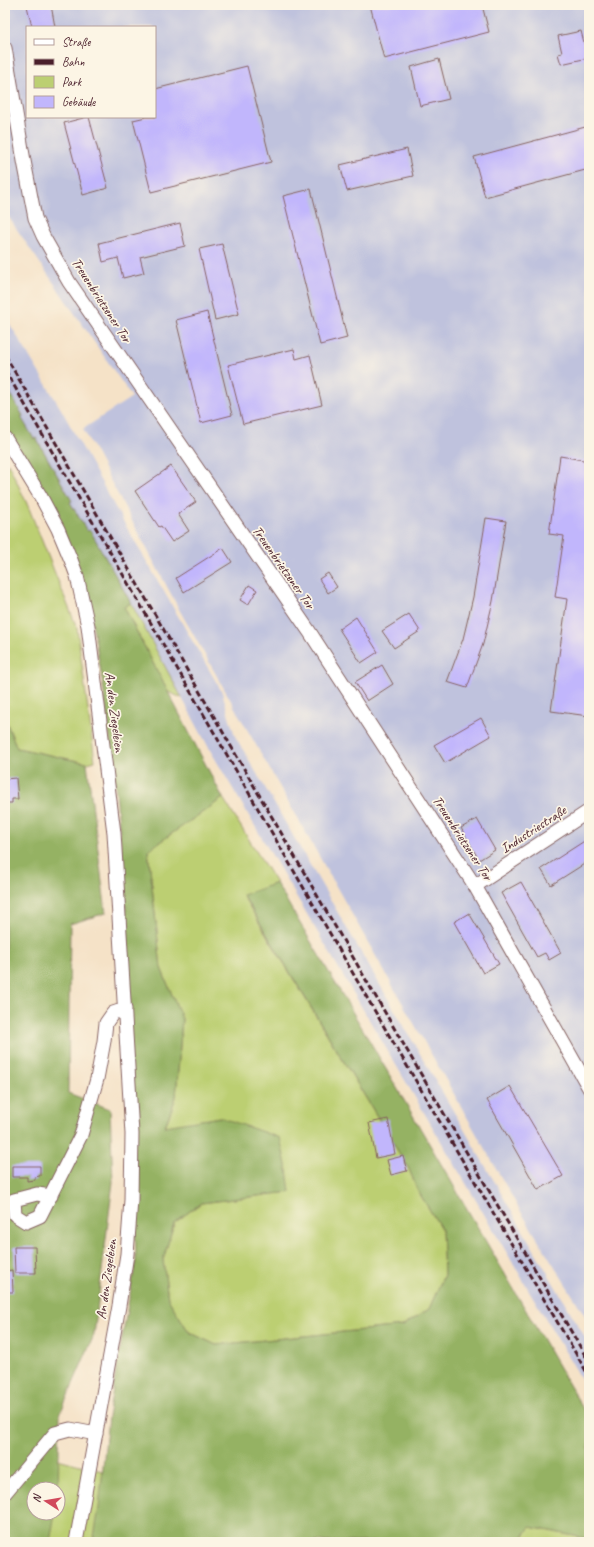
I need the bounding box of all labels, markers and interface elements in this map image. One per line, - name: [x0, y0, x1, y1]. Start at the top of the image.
- legend: [26, 26, 156, 118]
- text: Straße: [62, 34, 91, 50]
- text: Bahn: [62, 54, 85, 70]
- text: Park: [62, 74, 83, 90]
- text: Gebäude: [62, 94, 96, 110]
- street label: Treuenbrietzener Tor: [68, 255, 136, 347]
- street label: Treuenbrietzener Tor: [249, 523, 319, 613]
- street label: An den Ziegeleien: [101, 671, 128, 754]
- street label: Treuenbrietzener Tor: [429, 793, 497, 885]
- street label: Industriestraße: [497, 801, 570, 857]
- street label: An den Ziegeleien: [92, 1237, 121, 1320]
- north arrow: [26, 1481, 66, 1521]
- text: N: [29, 1492, 44, 1504]

